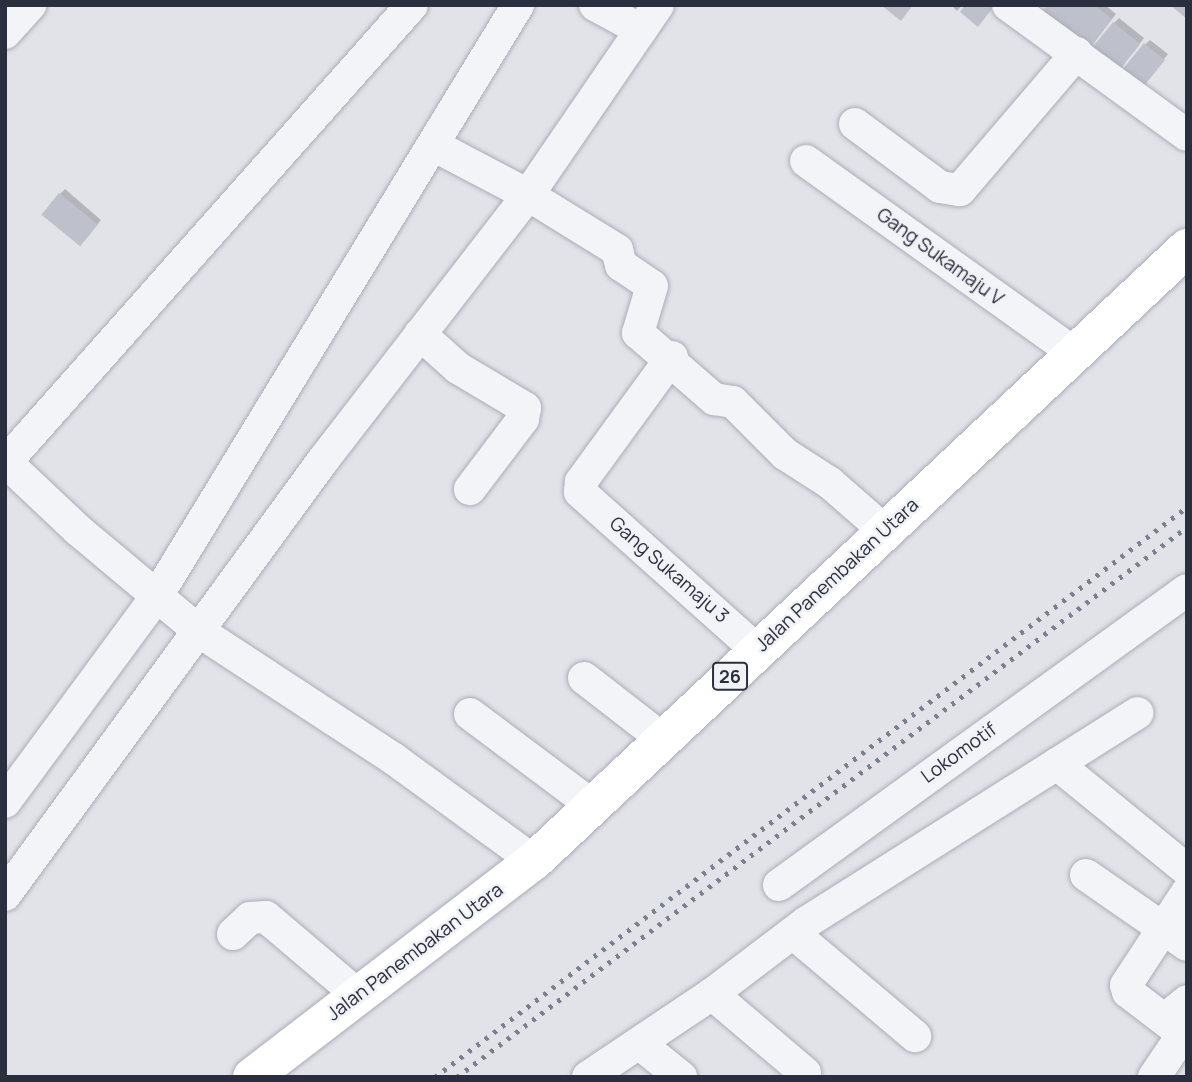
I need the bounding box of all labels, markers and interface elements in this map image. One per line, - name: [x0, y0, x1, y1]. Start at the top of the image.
- street label: Gang Sukamaju V: [872, 203, 1008, 311]
- street label: Jalan Panembakan Utara: [751, 493, 923, 657]
- street label: Gang Sukamaju 3: [605, 512, 733, 628]
- road number: 26: [711, 662, 749, 690]
- street label: Lokomotif: [917, 718, 1001, 788]
- street label: Jalan Panembakan Utara: [322, 878, 508, 1026]

